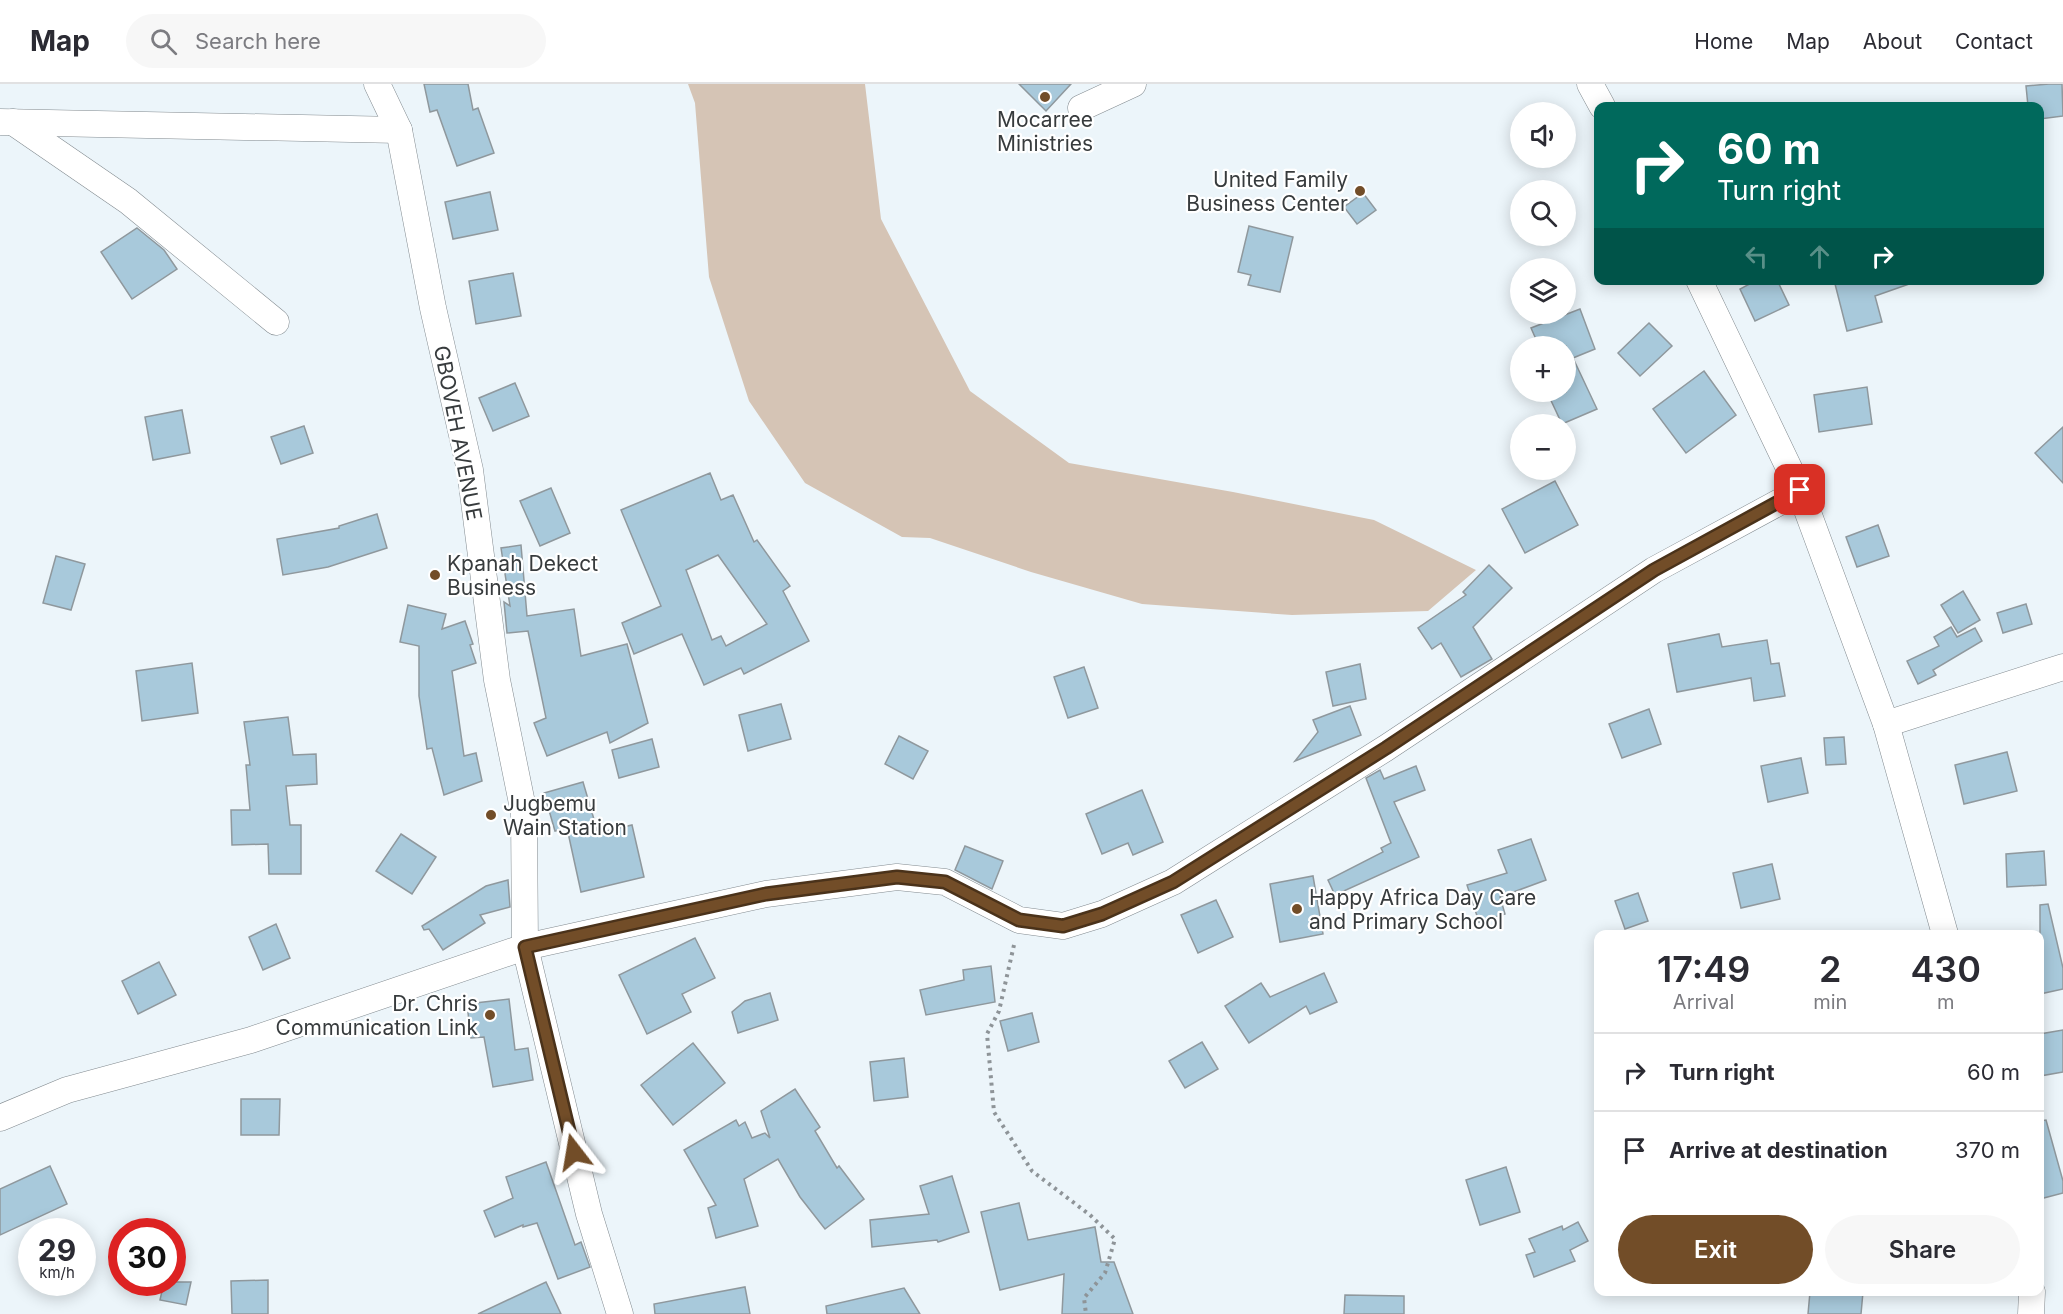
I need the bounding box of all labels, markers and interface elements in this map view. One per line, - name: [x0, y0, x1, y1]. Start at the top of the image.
- search box: [126, 14, 546, 68]
- text: Map: [30, 24, 90, 58]
- icon: search: [147, 25, 180, 58]
- text: Search here: [195, 28, 321, 54]
- text: Home: [1694, 29, 1753, 54]
- text: Map: [1786, 29, 1830, 54]
- text: About: [1863, 29, 1922, 54]
- text: Contact: [1955, 29, 2033, 54]
- marker: Mocarree Ministries: [1038, 90, 1052, 104]
- map controls: [1510, 102, 1576, 480]
- button: sound: [1510, 102, 1576, 168]
- place label: Mocarree Ministries: [997, 107, 1093, 156]
- text: 60 m: [1717, 123, 1821, 174]
- icon: right: [1618, 126, 1696, 204]
- place label: United Family Business Center: [1186, 167, 1348, 216]
- text: Turn right: [1717, 174, 1841, 207]
- button: search: [1510, 180, 1576, 246]
- marker: United Family Business Center: [1353, 184, 1367, 198]
- icon: left: [1740, 240, 1773, 273]
- icon: ahead: [1803, 240, 1836, 273]
- icon: right: [1866, 240, 1899, 273]
- button: layers: [1510, 258, 1576, 324]
- button: +: [1510, 336, 1576, 402]
- street label: GBOVEH AVENUE: [429, 343, 487, 523]
- button: −: [1510, 414, 1576, 480]
- pin: [1774, 464, 1825, 515]
- icon: arrive: [1783, 473, 1816, 506]
- place label: Kpanah Dekect Business: [447, 551, 598, 600]
- marker: Kpanah Dekect Business: [428, 568, 442, 582]
- place label: Jugbemu Wain Station: [503, 791, 627, 840]
- marker: Jugbemu Wain Station: [484, 808, 498, 822]
- place label: Happy Africa Day Care and Primary School: [1309, 885, 1536, 934]
- marker: Happy Africa Day Care and Primary School: [1290, 902, 1304, 916]
- text: 17:49: [1657, 947, 1750, 991]
- text: 2: [1819, 947, 1842, 991]
- text: 430: [1910, 947, 1981, 991]
- text: Arrival: [1673, 990, 1734, 1014]
- text: min: [1813, 990, 1847, 1014]
- text: m: [1937, 990, 1954, 1014]
- place label: Dr. Chris Communication Link: [276, 991, 478, 1040]
- marker: Dr. Chris Communication Link: [483, 1008, 497, 1022]
- icon: right: [1618, 1056, 1651, 1089]
- text: Turn right: [1669, 1059, 1775, 1085]
- text: 60 m: [1967, 1059, 2020, 1085]
- position arrow: [542, 1120, 606, 1184]
- icon: arrive: [1618, 1134, 1651, 1167]
- text: Arrive at destination: [1669, 1137, 1888, 1163]
- text: 370 m: [1955, 1137, 2020, 1163]
- button: Exit: [1618, 1215, 1813, 1284]
- button: Share: [1825, 1215, 2020, 1284]
- speed limit sign: 30: [108, 1218, 186, 1296]
- text: 29: [38, 1232, 76, 1268]
- text: km/h: [39, 1263, 75, 1282]

